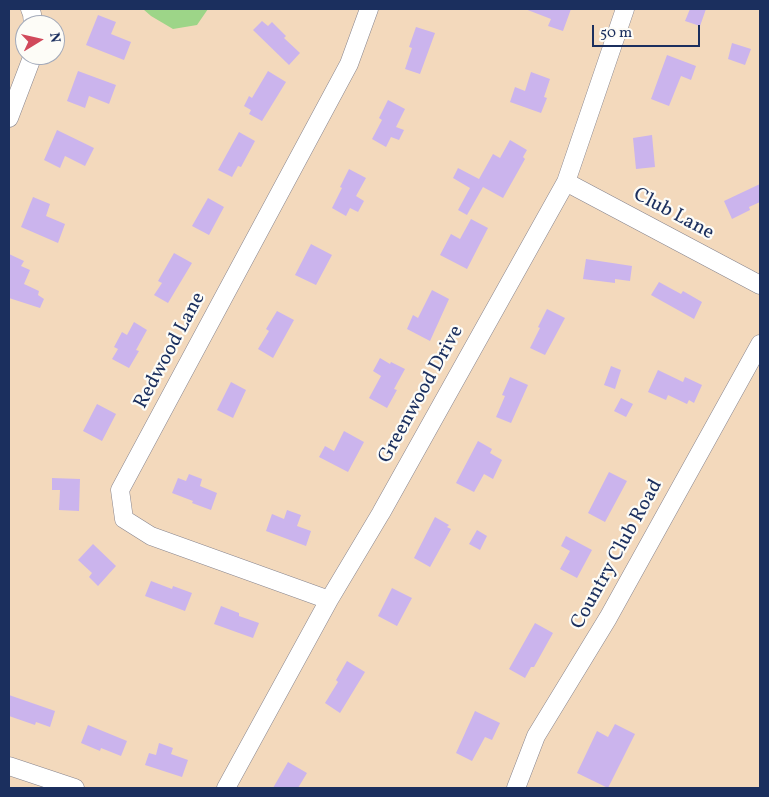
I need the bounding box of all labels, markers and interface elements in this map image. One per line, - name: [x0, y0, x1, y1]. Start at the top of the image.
- north arrow: [15, 15, 65, 65]
- scale bar: [594, 15, 702, 47]
- text: 50 m: [600, 23, 632, 44]
- text: N: [44, 31, 64, 44]
- street label: Club Lane: [629, 184, 717, 246]
- street label: Redwood Lane: [130, 289, 212, 413]
- street label: Greenwood Drive: [374, 322, 470, 468]
- street label: Country Club Road: [567, 476, 669, 634]

